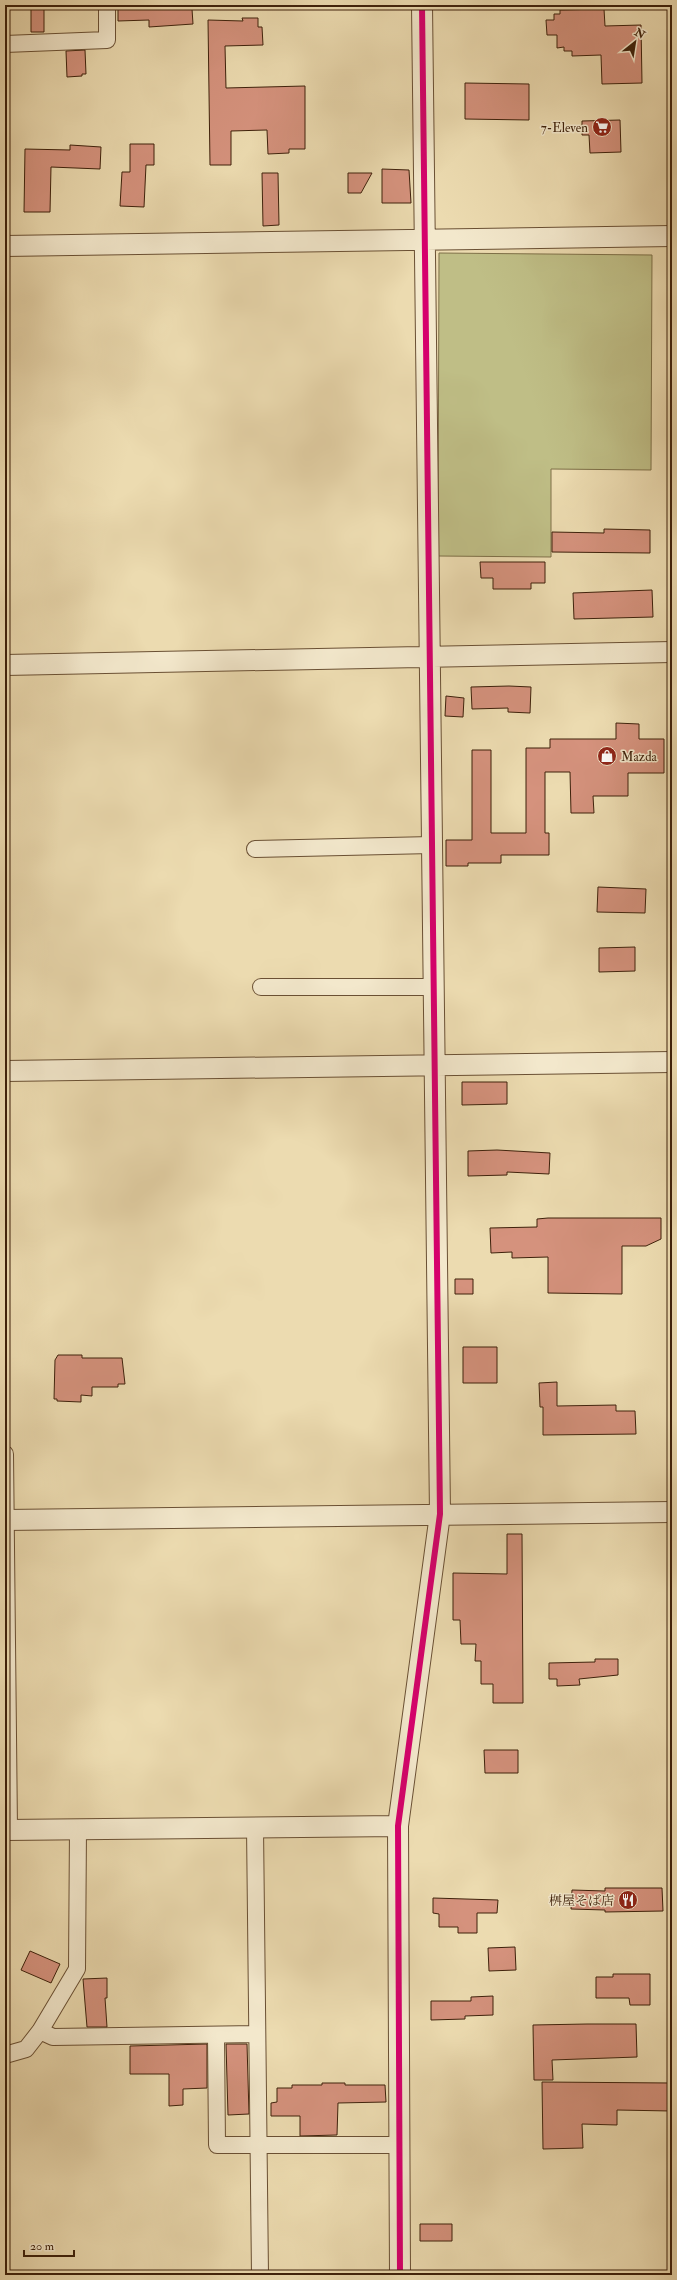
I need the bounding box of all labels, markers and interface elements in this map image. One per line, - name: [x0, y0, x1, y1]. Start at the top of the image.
- north arrow: [615, 22, 655, 62]
- text: N: [631, 25, 648, 42]
- supermarket icon: 7-Eleven: [591, 116, 613, 138]
- place label: 7-Eleven: [541, 120, 588, 136]
- shop icon: Mazda: [596, 745, 618, 767]
- place label: Mazda: [621, 749, 658, 765]
- restaurant icon: 桝屋そば店: [617, 1889, 639, 1911]
- place label: 桝屋そば店: [549, 1893, 614, 1909]
- scale bar: [24, 2232, 74, 2258]
- text: 20 m: [30, 2239, 55, 2254]

